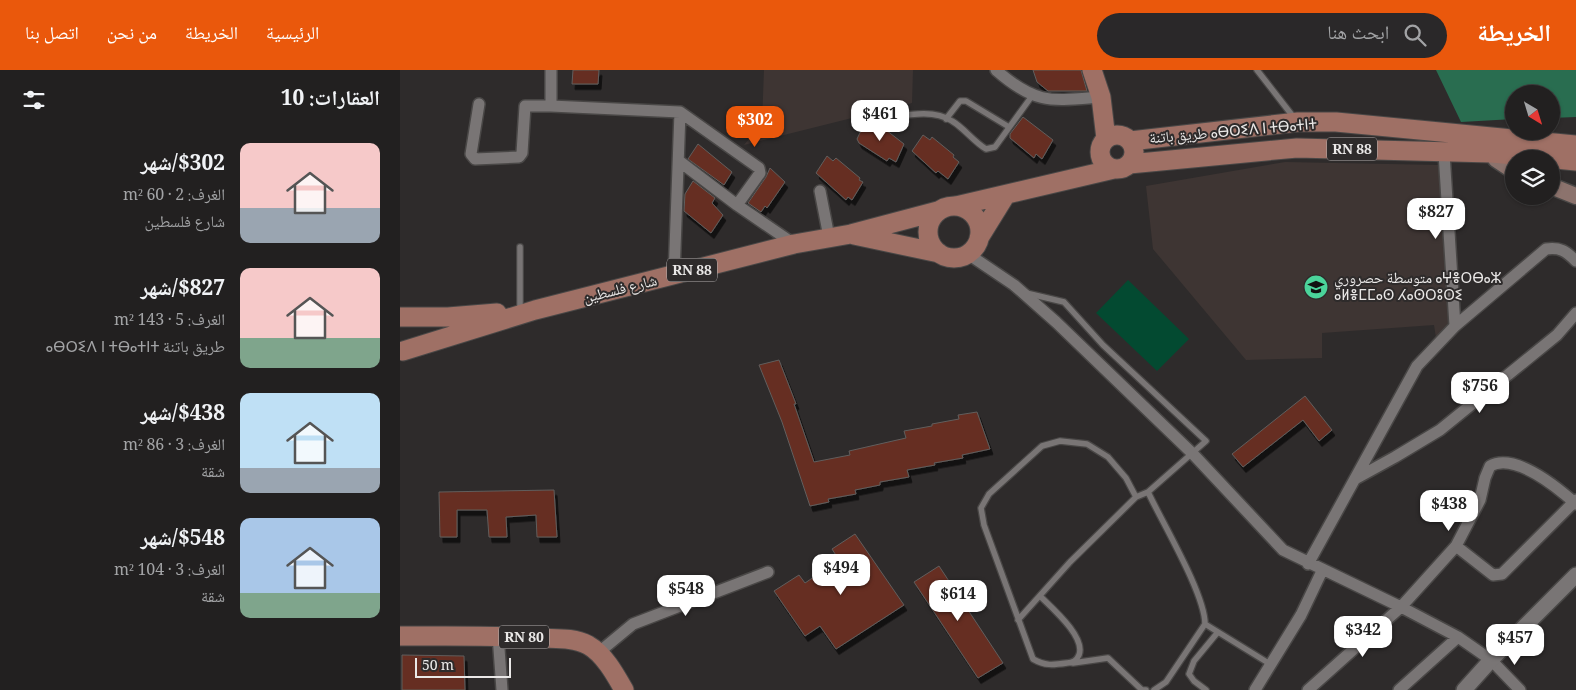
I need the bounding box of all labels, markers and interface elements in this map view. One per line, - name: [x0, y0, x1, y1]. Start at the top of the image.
- search box: [1097, 13, 1447, 58]
- text: الخريطة: [1477, 15, 1551, 56]
- text: ابحث هنا: [1327, 19, 1389, 51]
- text: اتصل بنا: [25, 20, 79, 50]
- text: من نحن: [107, 20, 157, 50]
- text: الخريطة: [185, 20, 238, 50]
- text: الرئيسية: [266, 20, 319, 50]
- icon: search: [1401, 21, 1429, 49]
- text: العقارات: 10: [281, 83, 380, 118]
- north arrow: [1505, 85, 1560, 140]
- map controls: [1505, 85, 1560, 205]
- icon: filters: [20, 86, 48, 114]
- pin: $461: [850, 100, 910, 142]
- text: $461: [862, 102, 898, 129]
- pin: $302: [725, 106, 785, 148]
- text: $302: [737, 108, 773, 135]
- street label: طريق باتنة ⴰⴱⵔⵉⴷ ⵏ ⵜⴱⴰⵜⵏⵜ: [1148, 113, 1318, 153]
- road number: RN 88: [1327, 138, 1377, 160]
- text: $302/شهر: [141, 148, 225, 183]
- button: layers: [1505, 150, 1560, 205]
- icon: home: [280, 163, 340, 223]
- text: الغرف: 2 · 60 m²: [123, 183, 225, 210]
- pin: $827: [1406, 198, 1466, 240]
- text: $827: [1418, 200, 1454, 227]
- text: شارع فلسطين: [145, 210, 225, 237]
- road number: RN 88: [667, 258, 717, 282]
- place label: متوسطة حصروري ⴰⵖⴻⵔⴱⴰⵣ ⴰⵍⴻⵎⵎⴰⵙ ⵃⴰⵙⵔⵓⵔⵉ: [1334, 267, 1502, 310]
- street label: شارع فلسطين: [581, 269, 660, 313]
- text: $827/شهر: [141, 273, 225, 308]
- school or university icon: متوسطة حصروري ⴰⵖⴻⵔⴱⴰⵣ ⴰⵍⴻⵎⵎⴰⵙ ⵃⴰⵙⵔⵓⵔⵉ: [1303, 274, 1329, 300]
- icon: home: [280, 288, 340, 348]
- text: الغرف: 5 · 143 m²: [114, 308, 225, 335]
- text: طريق باتنة ⴰⴱⵔⵉⴷ ⵏ ⵜⴱⴰⵜⵏⵜ: [46, 335, 225, 362]
- pin: $756: [1450, 372, 1510, 414]
- text: $756: [1462, 374, 1498, 401]
- text: $438/شهر: [141, 398, 225, 433]
- icon: home: [280, 413, 340, 473]
- text: الغرف: 3 · 86 m²: [123, 433, 225, 460]
- text: شقة: [201, 460, 225, 487]
- pin: $438: [1419, 490, 1479, 532]
- text: $438: [1431, 492, 1467, 519]
- text: $548/شهر: [141, 523, 225, 558]
- icon: home: [280, 538, 340, 598]
- pin: $494: [811, 554, 871, 596]
- text: $494: [823, 556, 859, 583]
- text: الغرف: 3 · 104 m²: [114, 558, 225, 585]
- pin: $548: [656, 574, 716, 617]
- text: $548: [668, 577, 704, 604]
- pin: $614: [928, 580, 988, 622]
- text: $614: [940, 582, 976, 609]
- text: شقة: [201, 585, 225, 612]
- pin: $342: [1333, 616, 1393, 658]
- text: $342: [1345, 618, 1381, 645]
- pin: $457: [1485, 624, 1545, 666]
- road number: RN 80: [499, 626, 549, 648]
- text: $457: [1497, 626, 1533, 653]
- scale bar: [415, 655, 511, 678]
- text: 50 m: [422, 655, 454, 679]

